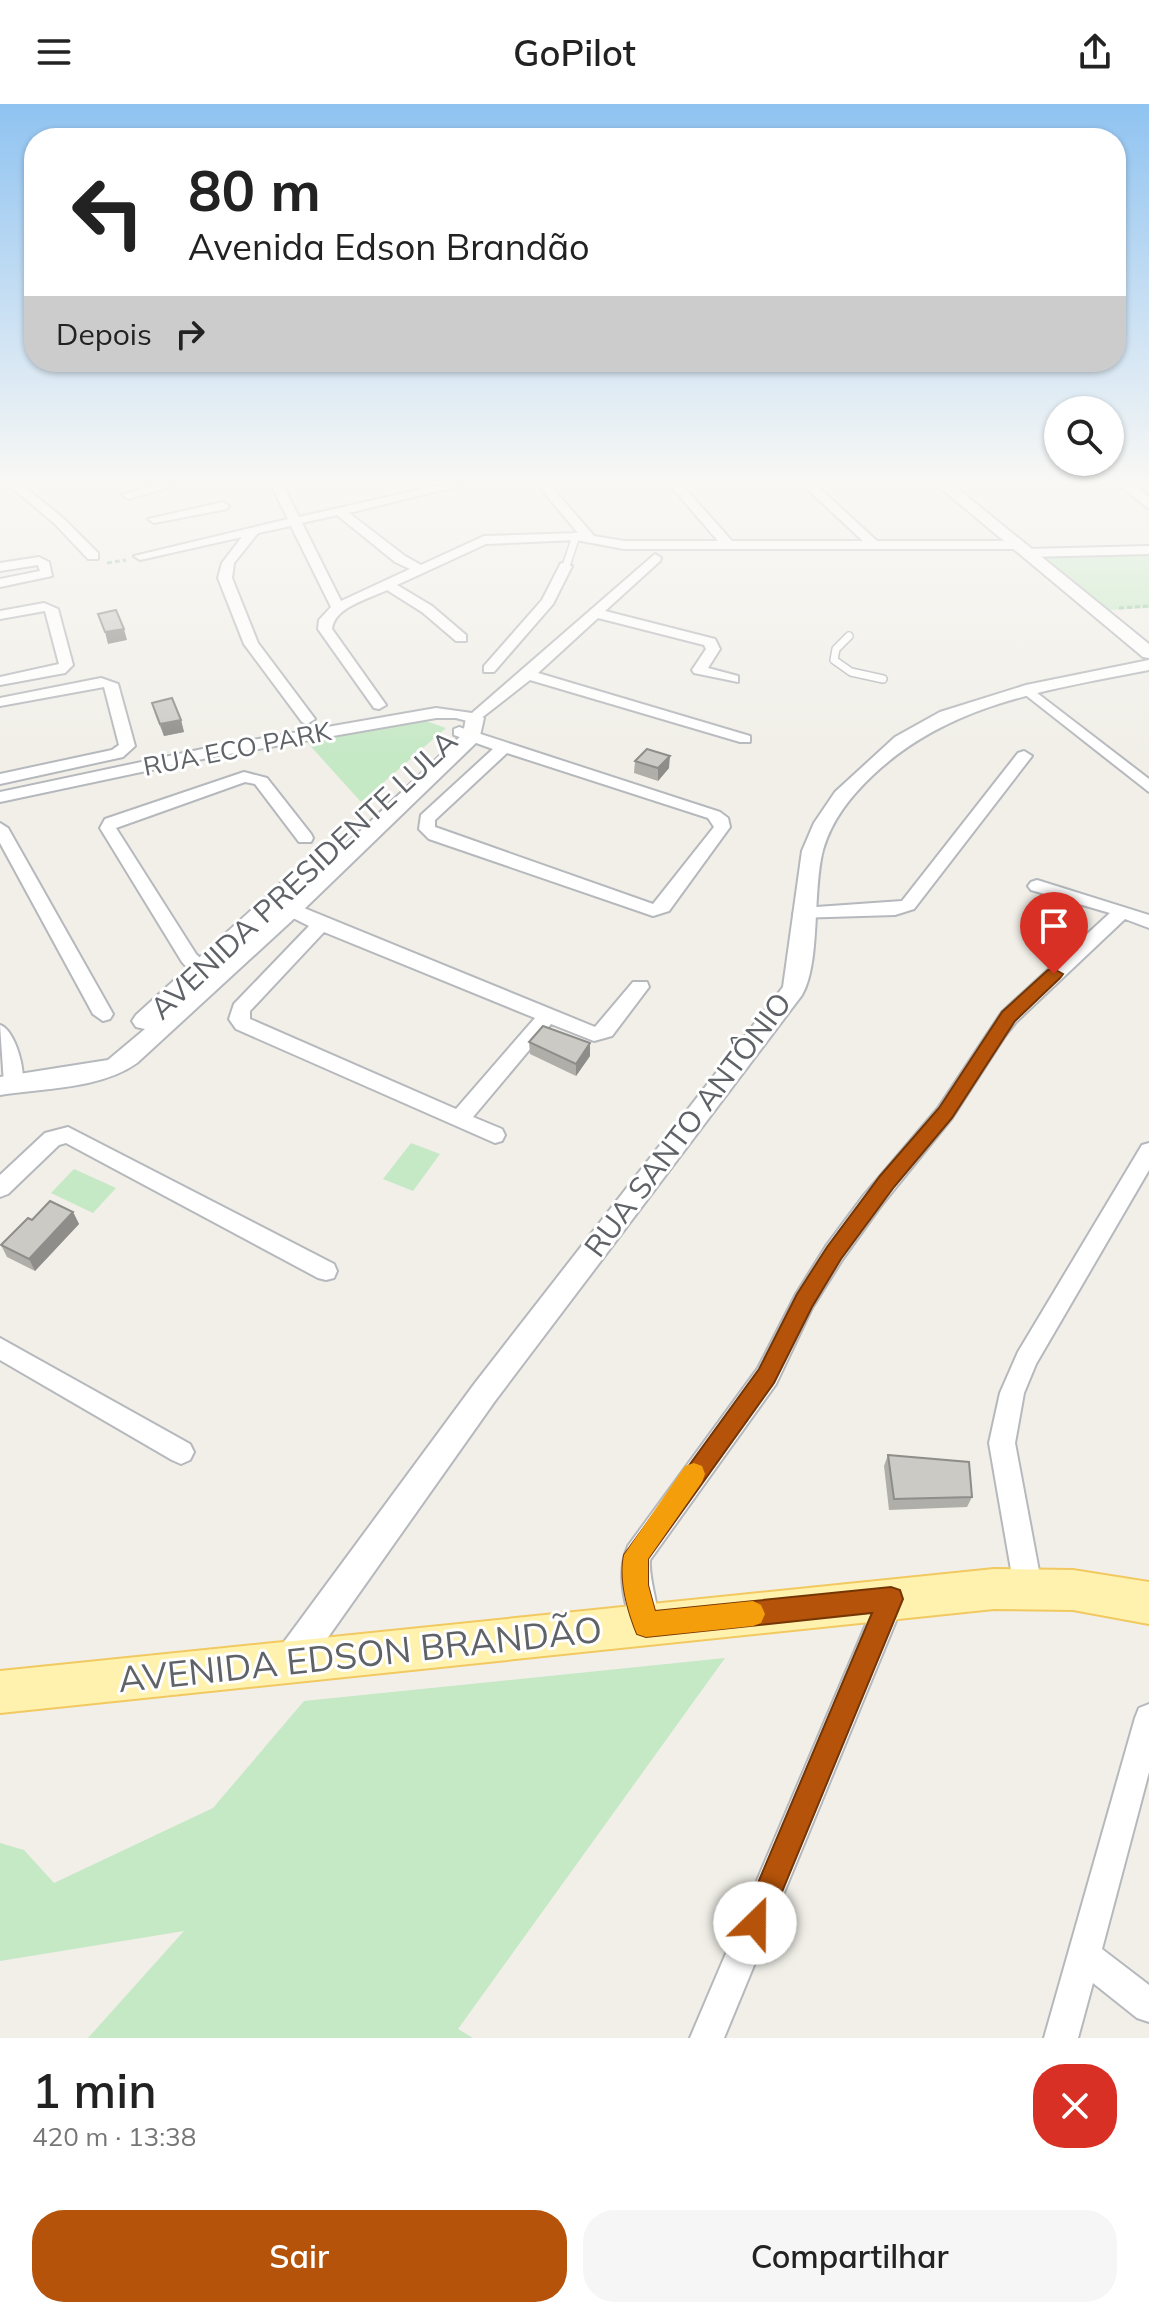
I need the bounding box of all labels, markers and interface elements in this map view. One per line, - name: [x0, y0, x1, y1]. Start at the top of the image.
- icon: menu: [32, 30, 76, 74]
- text: GoPilot: [513, 30, 636, 75]
- icon: share: [1073, 30, 1117, 74]
- text: 80 m: [188, 155, 321, 225]
- icon: left: [56, 160, 160, 264]
- text: Avenida Edson Brandão: [188, 224, 590, 269]
- icon: right: [168, 312, 212, 356]
- text: Depois: [56, 315, 152, 353]
- map controls: [1044, 396, 1124, 476]
- button: search: [1044, 396, 1124, 476]
- street label: RUA ECO PARK: [140, 714, 334, 783]
- street label: AVENIDA PRESIDENTE LULA: [142, 722, 465, 1027]
- pin: [1020, 892, 1088, 974]
- icon: arrive: [1032, 904, 1076, 948]
- street label: RUA SANTO ANTÔNIO: [575, 985, 799, 1264]
- street label: AVENIDA EDSON BRANDÃO: [116, 1606, 604, 1701]
- position arrow: [713, 1881, 797, 1965]
- text: 1 min: [32, 2060, 157, 2120]
- button: close: [1033, 2064, 1117, 2148]
- text: 420 m · 13:38: [32, 2120, 196, 2153]
- button: Sair: [32, 2210, 567, 2302]
- button: Compartilhar: [583, 2210, 1117, 2302]

